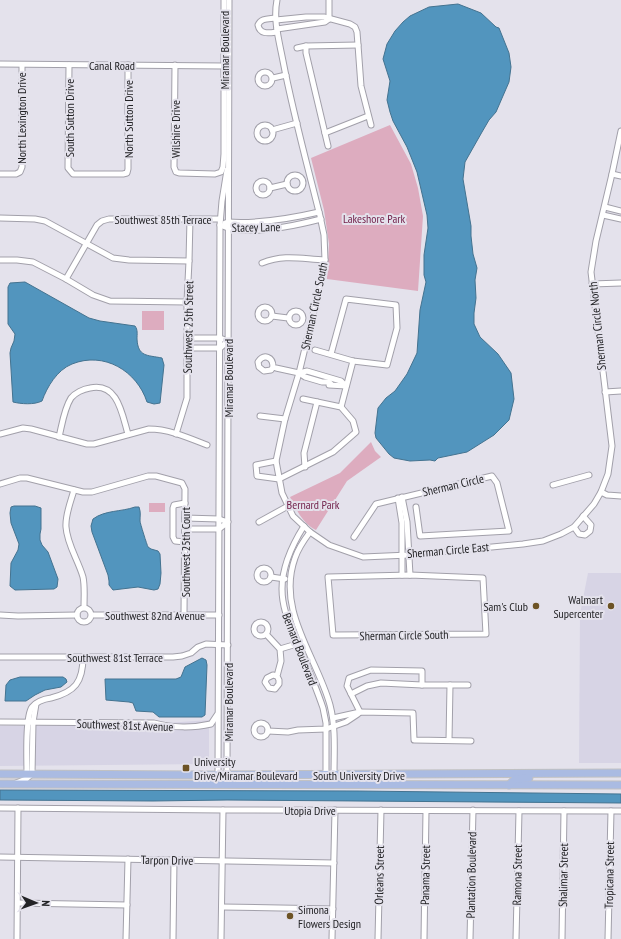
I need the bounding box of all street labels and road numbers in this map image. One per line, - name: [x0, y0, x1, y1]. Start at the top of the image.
- street label: Miramar Boulevard: [217, 11, 232, 89]
- street label: Canal Road: [89, 58, 135, 73]
- street label: North Lexington Drive: [14, 72, 29, 164]
- street label: South Sutton Drive: [62, 79, 77, 157]
- street label: North Sutton Drive: [121, 80, 136, 158]
- street label: Wilshire Drive: [168, 100, 183, 158]
- street label: Southwest 85th Terrace: [114, 212, 212, 227]
- street label: Stacey Lane: [232, 219, 280, 235]
- street label: Sherman Circle South: [297, 261, 331, 351]
- street label: Southwest 25th Street: [180, 280, 196, 373]
- street label: Sherman Circle North: [585, 281, 609, 371]
- street label: Miramar Boulevard: [221, 339, 236, 417]
- street label: Sherman Circle: [421, 471, 485, 499]
- street label: Southwest 25th Court: [178, 506, 193, 597]
- street label: Sherman Circle East: [406, 539, 490, 561]
- street label: Southwest 82nd Avenue: [105, 608, 205, 623]
- street label: Bernard Boulevard: [279, 611, 321, 687]
- street label: Sherman Circle South: [359, 627, 449, 643]
- street label: Southwest 81st Terrace: [67, 650, 163, 665]
- street label: Miramar Boulevard: [221, 663, 236, 741]
- street label: Southwest 81st Avenue: [76, 716, 174, 734]
- street label: South University Drive: [313, 768, 405, 783]
- street label: Utopia Drive: [284, 803, 336, 818]
- street label: Plantation Boulevard: [463, 831, 479, 919]
- street label: Tropicana Street: [601, 841, 617, 909]
- street label: Shalimar Street: [555, 842, 571, 907]
- street label: Panama Street: [417, 844, 433, 905]
- street label: Ramona Street: [509, 844, 525, 906]
- street label: Orleans Street: [371, 845, 387, 905]
- street label: Tarpon Drive: [141, 852, 193, 868]

